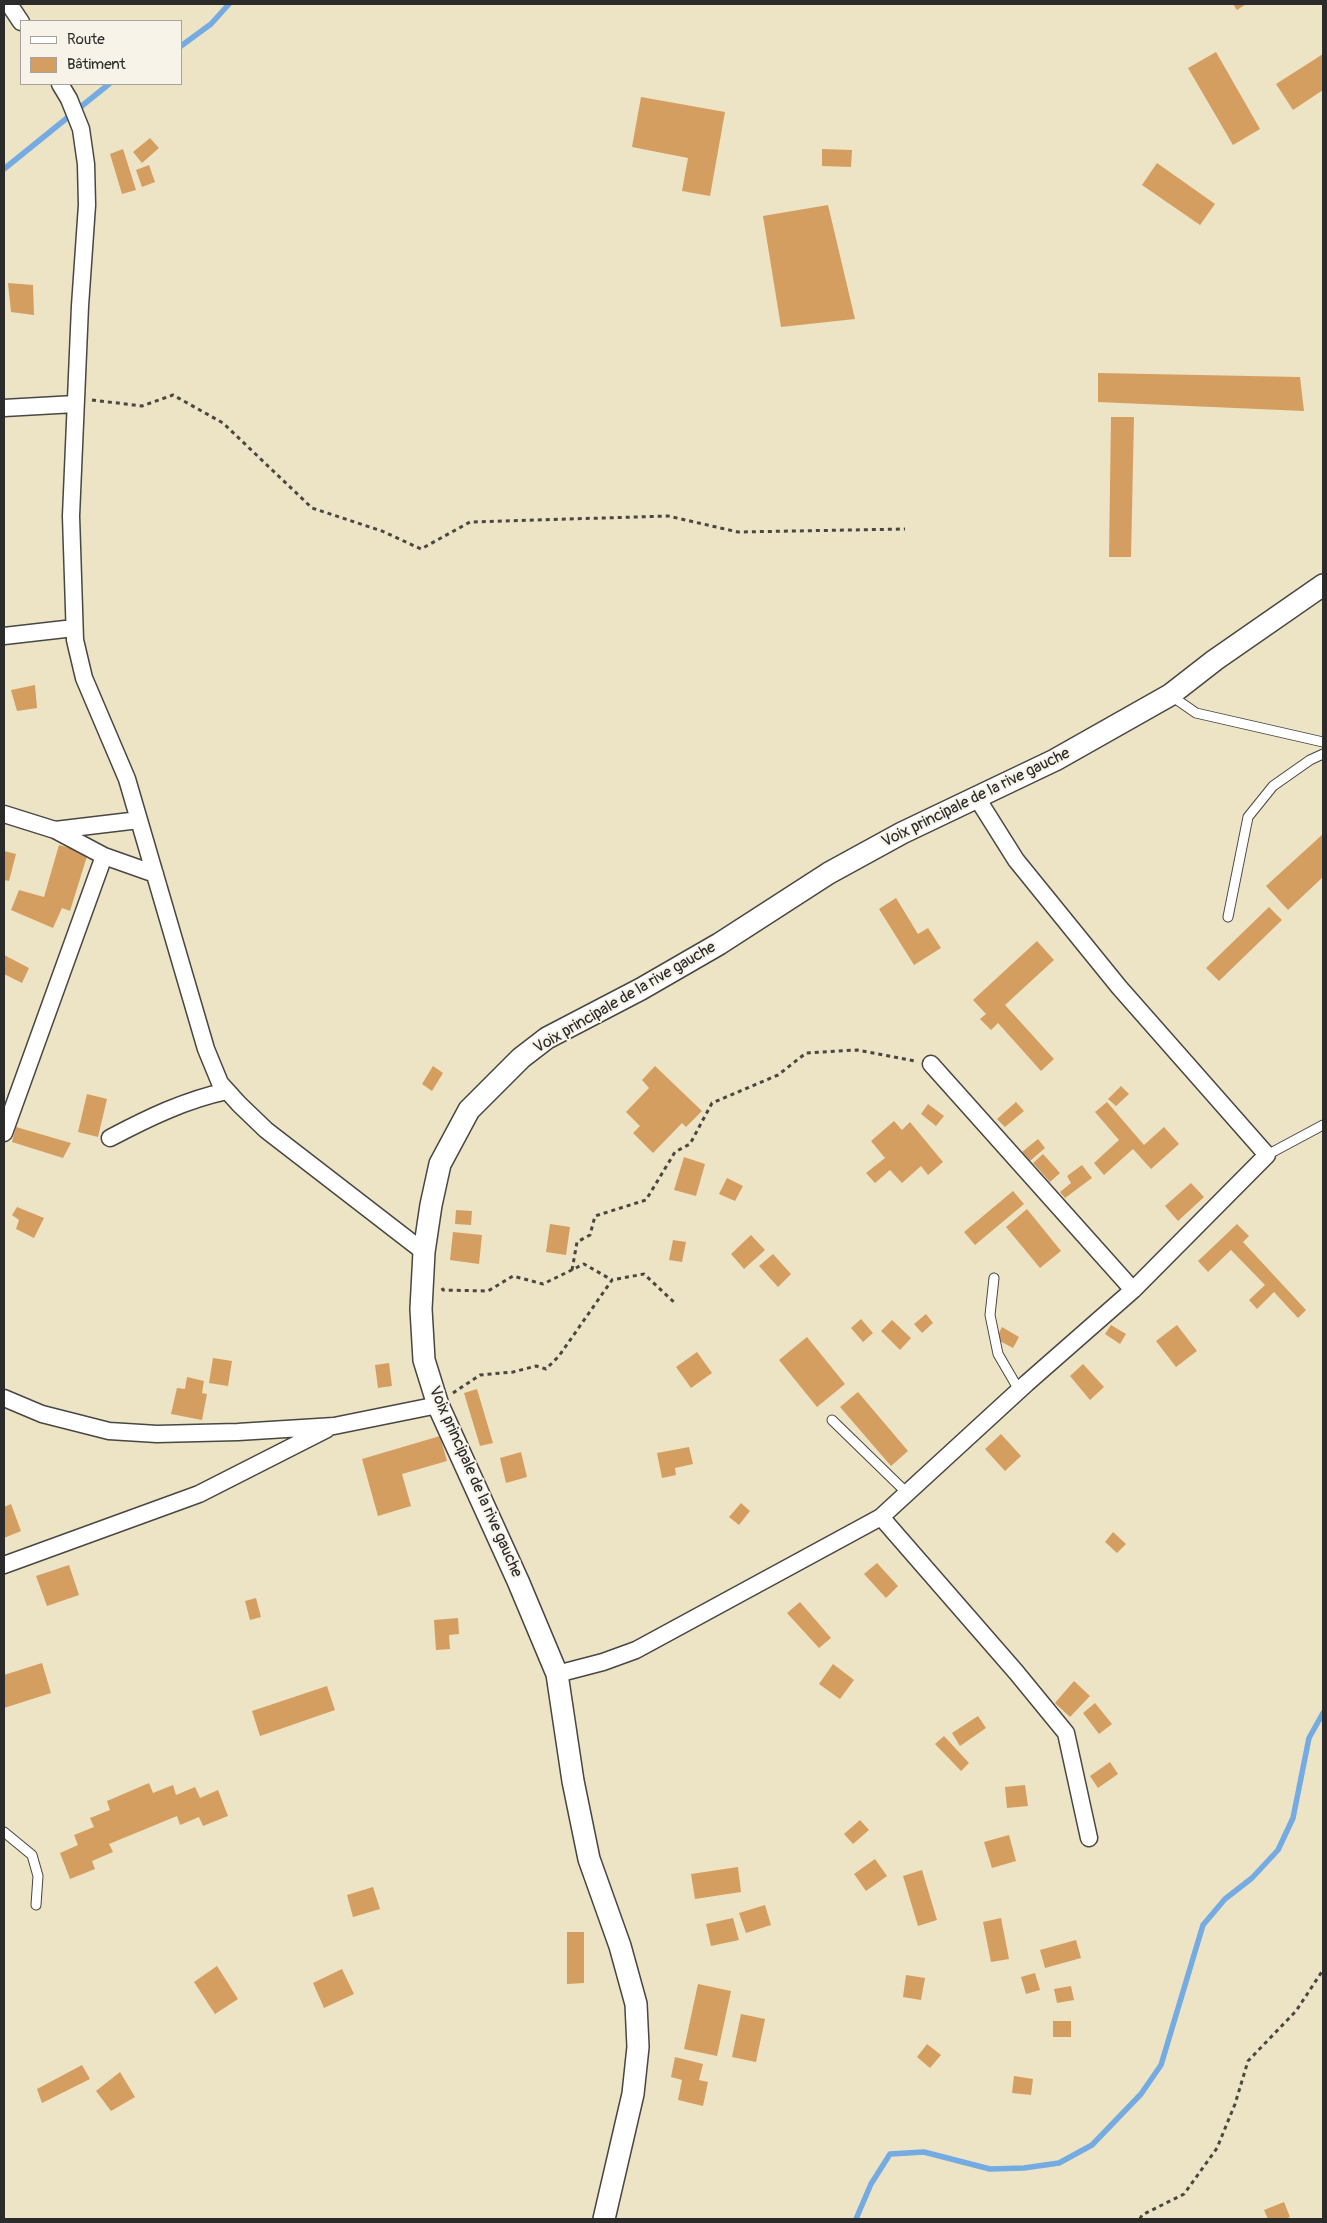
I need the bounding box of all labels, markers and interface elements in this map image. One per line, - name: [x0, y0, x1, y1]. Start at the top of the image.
- legend: [20, 20, 182, 85]
- text: Route: [67, 30, 105, 49]
- text: Bâtiment: [67, 55, 126, 74]
- street label: Voix principale de la rive gauche: [879, 744, 1073, 852]
- street label: Voix principale de la rive gauche: [531, 938, 719, 1058]
- street label: Voix principale de la rive gauche: [424, 1384, 526, 1580]

